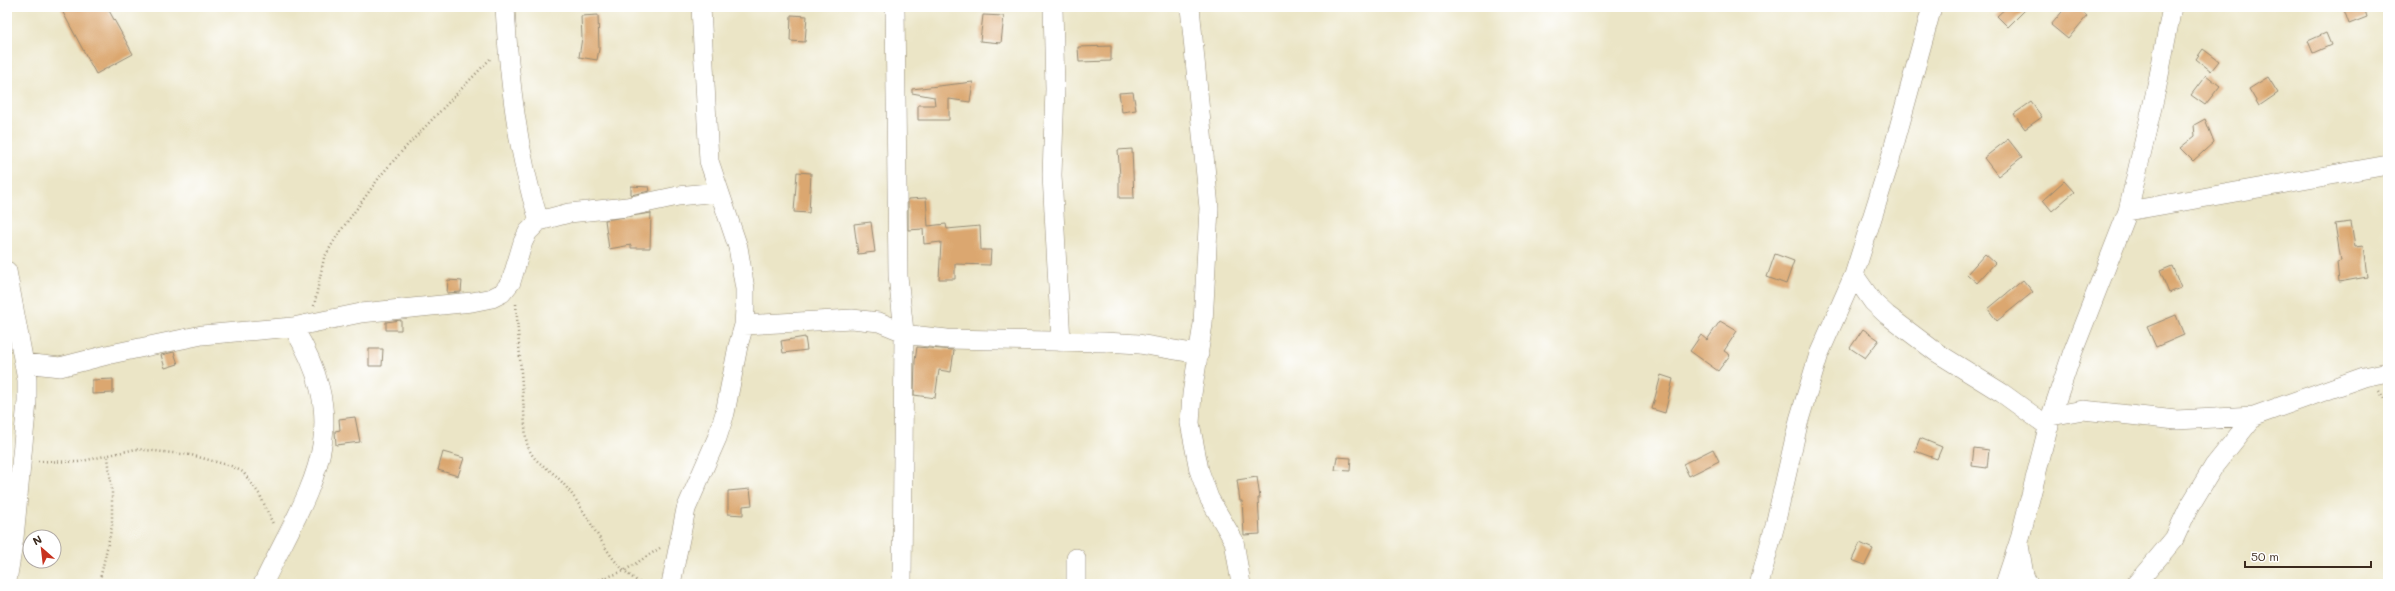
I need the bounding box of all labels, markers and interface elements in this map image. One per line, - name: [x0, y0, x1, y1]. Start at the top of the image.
- north arrow: [22, 529, 62, 569]
- text: N: [30, 531, 44, 548]
- scale bar: [2245, 543, 2371, 569]
- text: 50 m: [2251, 548, 2279, 564]

